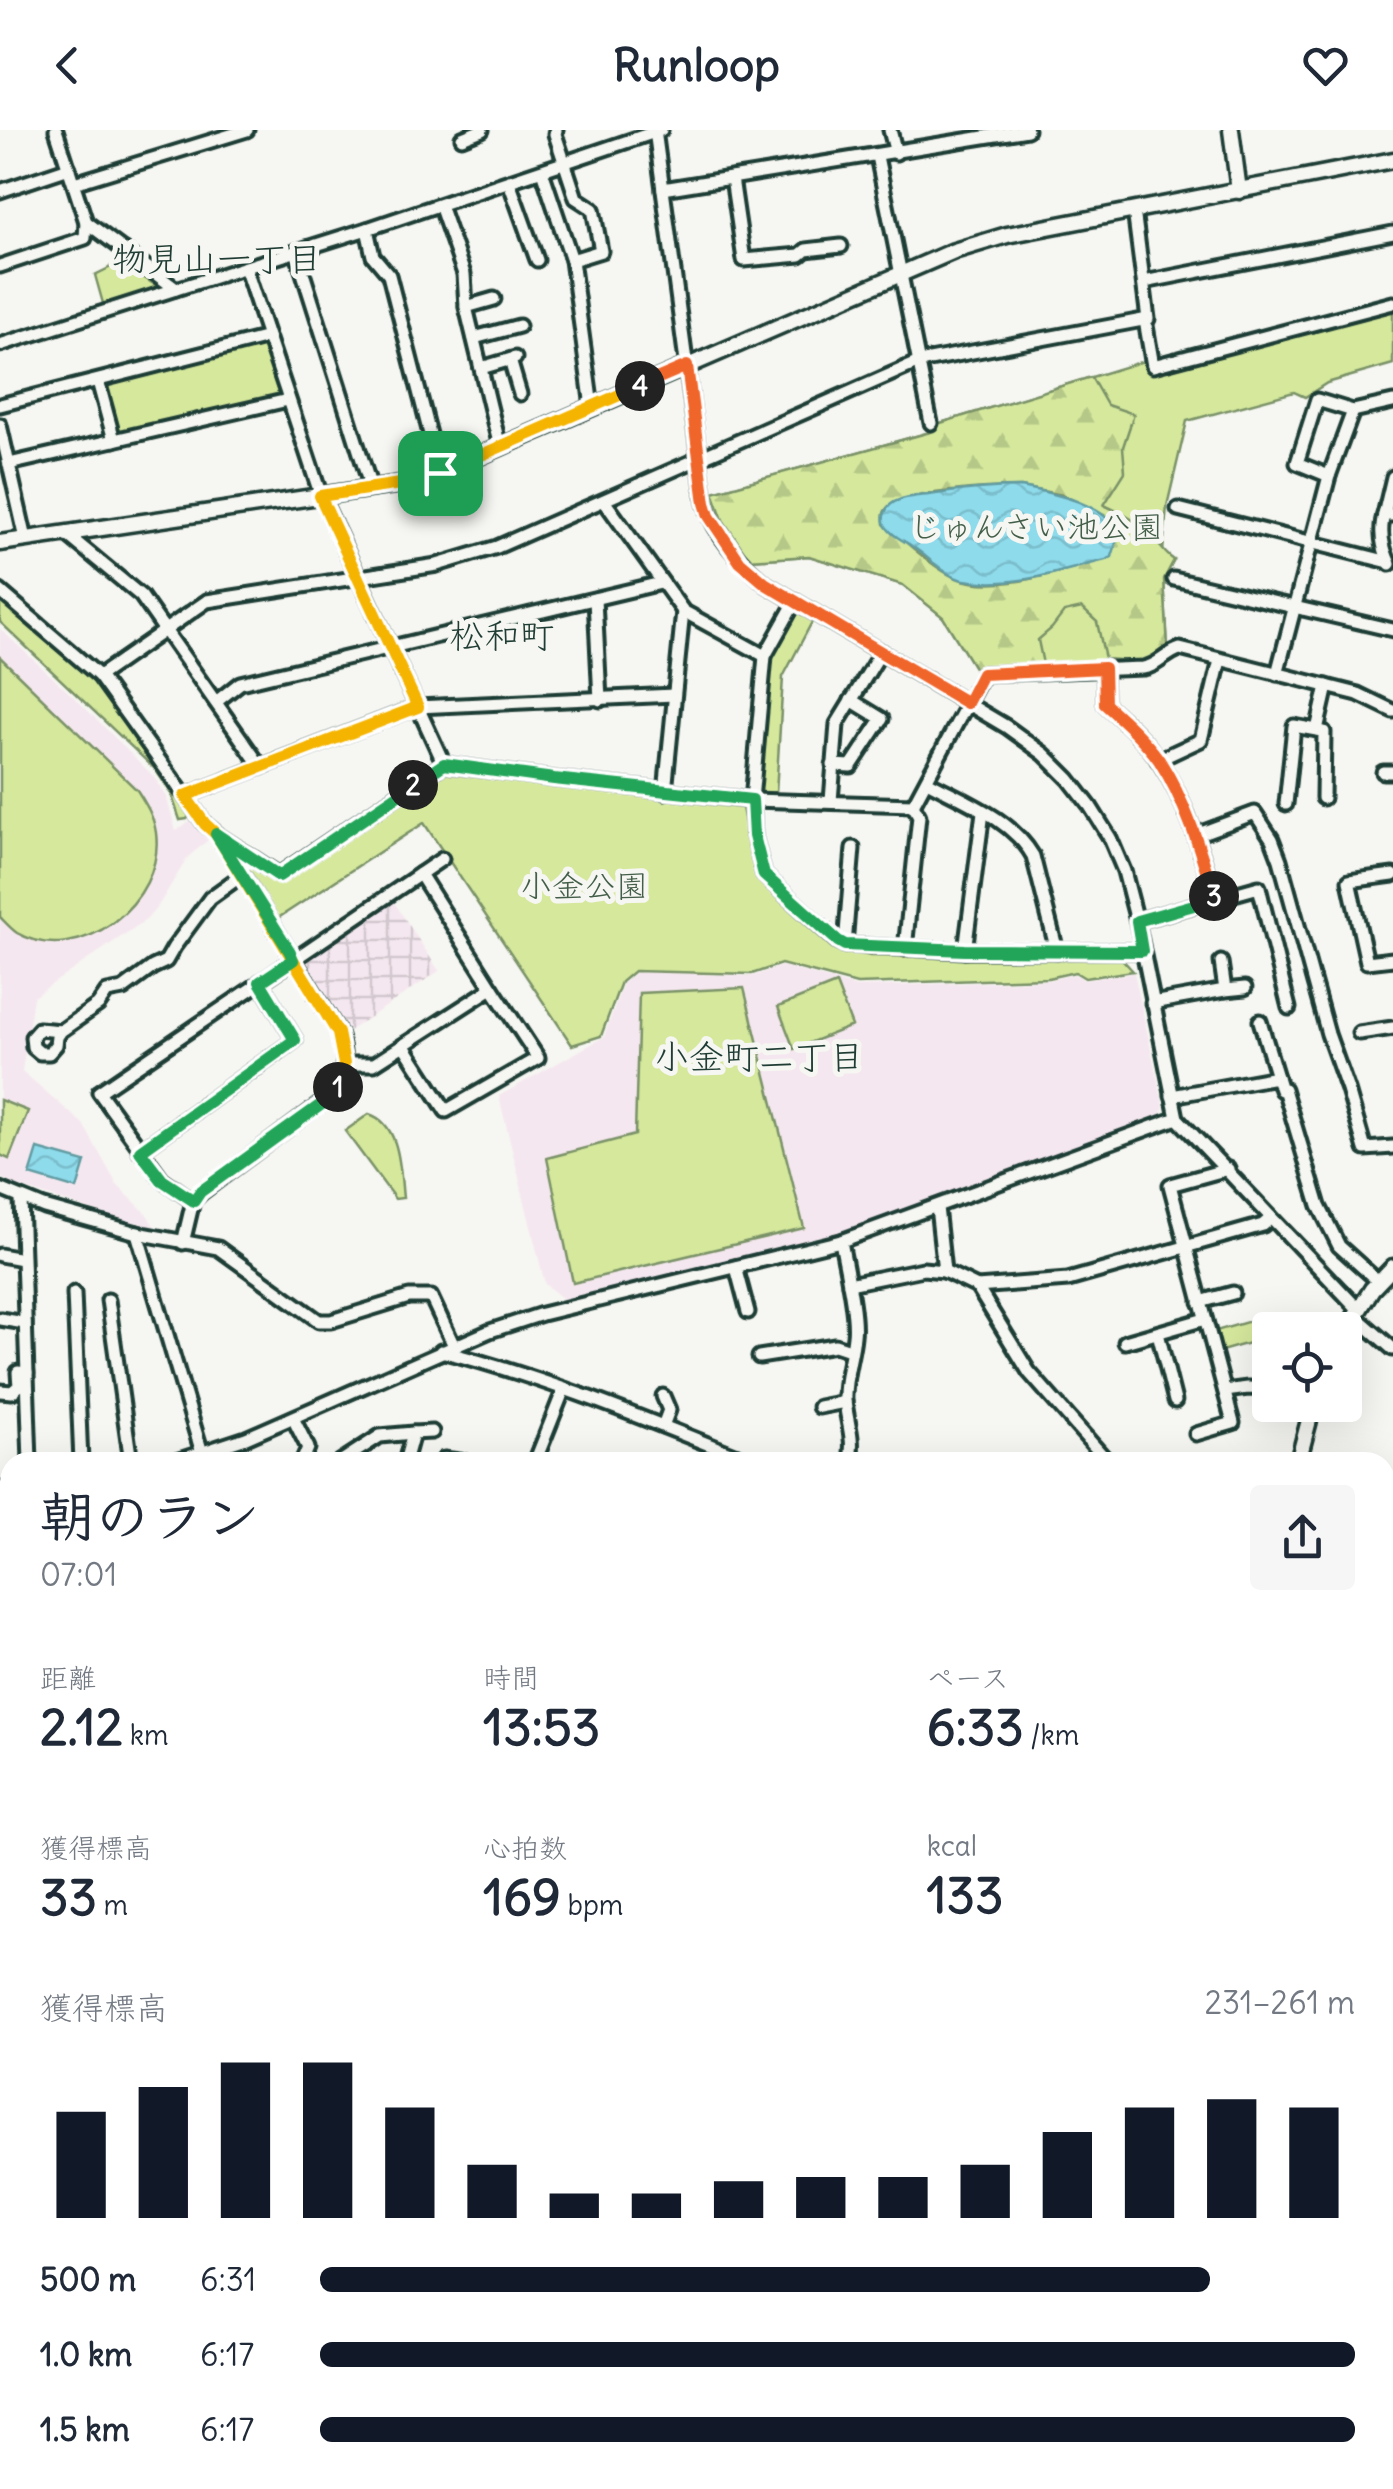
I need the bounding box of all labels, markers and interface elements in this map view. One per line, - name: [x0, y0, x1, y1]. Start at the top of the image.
- text: Runloop: [613, 37, 780, 93]
- icon: back: [40, 38, 95, 93]
- icon: heart: [1298, 38, 1353, 93]
- district label: 物見山一丁目: [112, 236, 322, 280]
- pin: 4: [615, 361, 665, 411]
- text: 4: [632, 368, 648, 404]
- pin: [398, 431, 483, 516]
- icon: arrive: [413, 446, 468, 501]
- park label: じゅんさい池公園: [909, 506, 1163, 547]
- district label: 松和町: [449, 613, 555, 657]
- pin: 2: [388, 760, 438, 810]
- text: 2: [405, 767, 421, 803]
- park label: 小金公園: [520, 865, 648, 906]
- pin: 3: [1189, 871, 1239, 921]
- text: 3: [1206, 878, 1222, 914]
- district label: 小金町二丁目: [654, 1034, 864, 1078]
- pin: 1: [313, 1062, 363, 1112]
- text: 1: [332, 1069, 344, 1105]
- map controls: [1252, 1312, 1362, 1422]
- button: locate: [1252, 1312, 1362, 1422]
- text: 朝のラン: [40, 1482, 260, 1551]
- button: share: [1250, 1485, 1355, 1590]
- text: 07:01: [40, 1554, 117, 1595]
- text: 距離: [40, 1660, 96, 1696]
- text: 時間: [483, 1660, 539, 1696]
- text: ペース: [927, 1660, 1009, 1696]
- text: 2.12: [40, 1696, 123, 1759]
- text: 13:53: [483, 1696, 600, 1759]
- text: 6:33: [927, 1696, 1024, 1759]
- text: km: [123, 1717, 169, 1753]
- text: /km: [1024, 1717, 1079, 1753]
- text: kcal: [927, 1828, 977, 1864]
- text: 獲得標高: [40, 1830, 152, 1866]
- text: 心拍数: [483, 1830, 567, 1866]
- text: 133: [927, 1864, 1003, 1927]
- text: 33: [40, 1866, 97, 1929]
- text: 169: [483, 1866, 561, 1929]
- text: m: [97, 1887, 128, 1923]
- text: bpm: [561, 1887, 623, 1923]
- text: 231–261 m: [1204, 1982, 1355, 2023]
- text: 獲得標高: [40, 1987, 168, 2028]
- text: 500 m: [40, 2259, 136, 2300]
- text: 6:31: [200, 2259, 256, 2300]
- text: 1.0 km: [40, 2334, 132, 2375]
- text: 6:17: [200, 2334, 254, 2375]
- text: 1.5 km: [40, 2409, 130, 2450]
- text: 6:17: [200, 2409, 254, 2450]

